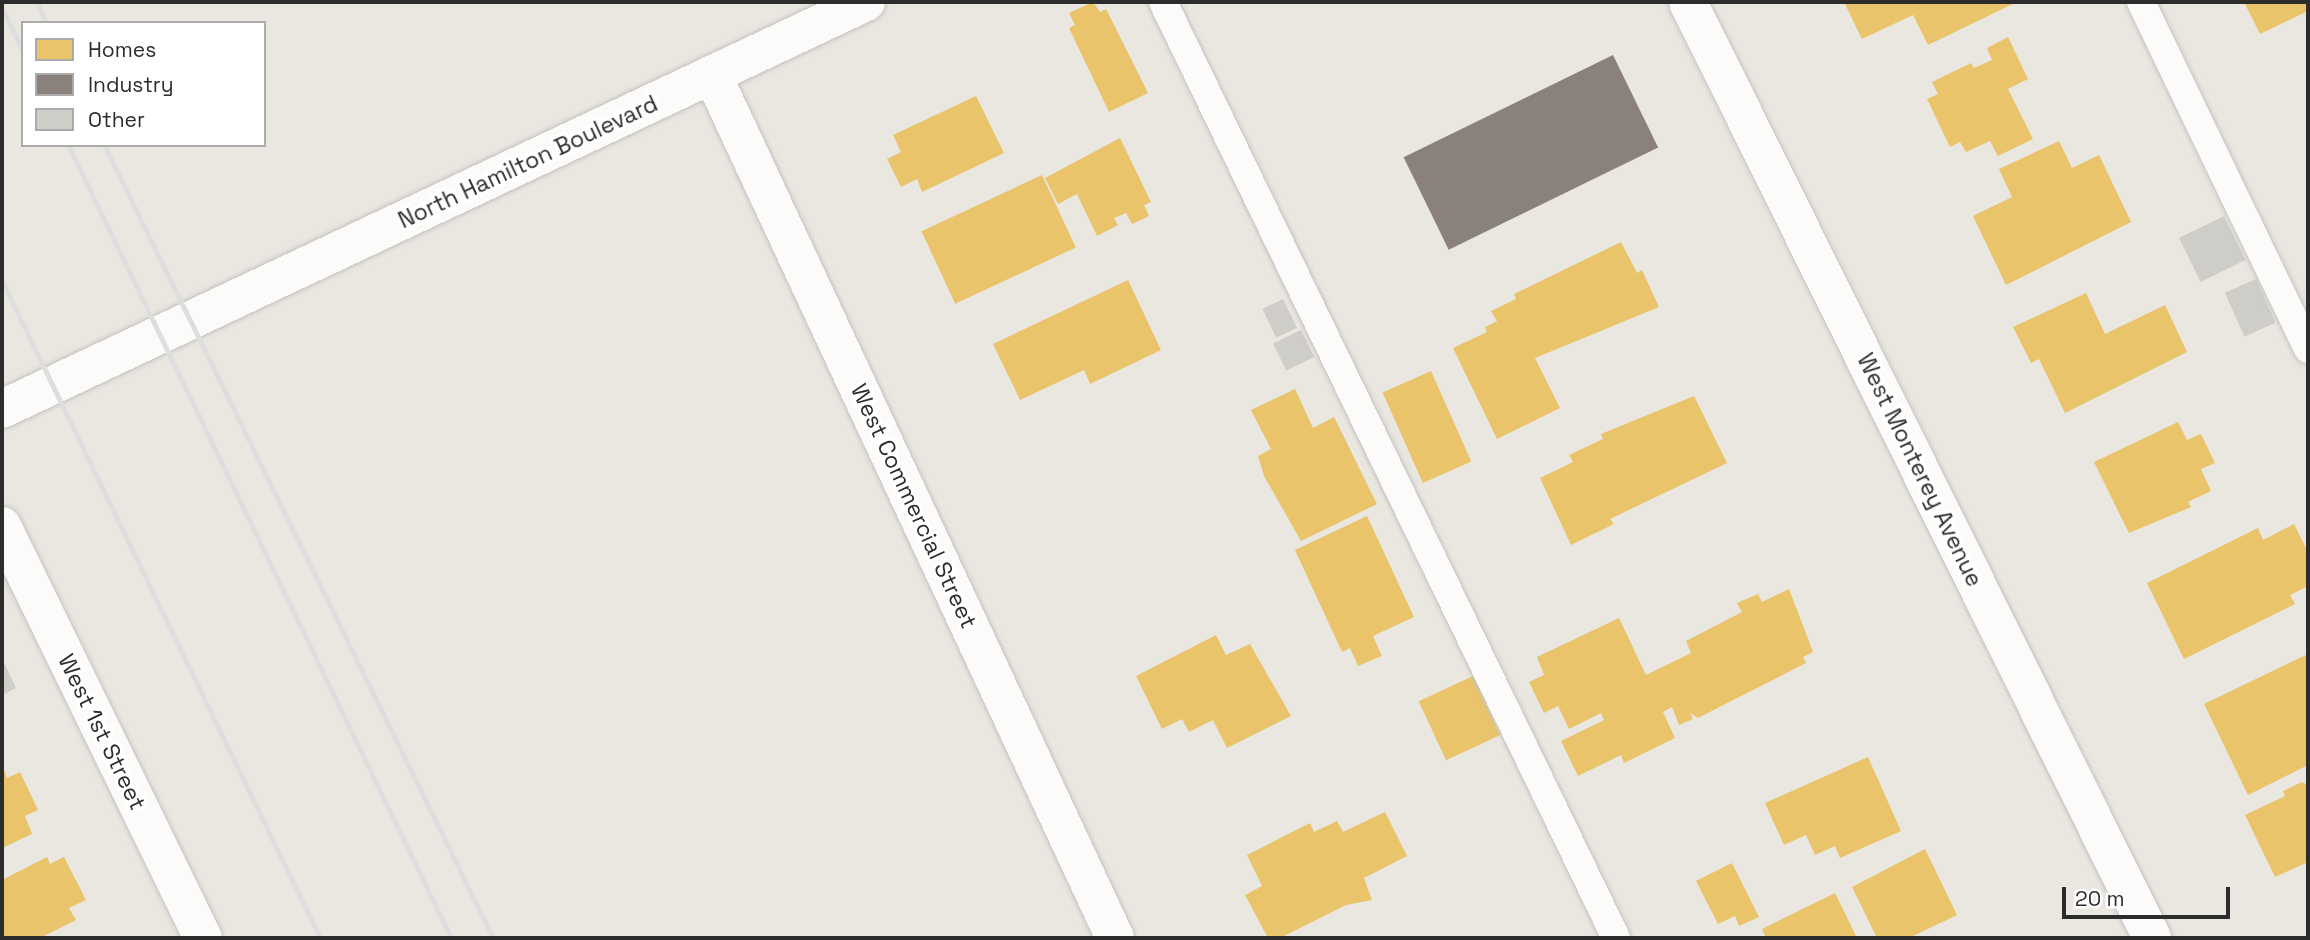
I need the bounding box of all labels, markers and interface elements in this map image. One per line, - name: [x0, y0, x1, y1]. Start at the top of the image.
- legend: [21, 21, 266, 147]
- text: Homes: [88, 36, 156, 63]
- text: Industry: [88, 71, 174, 98]
- street label: North Hamilton Boulevard: [394, 90, 662, 234]
- text: Other: [88, 106, 145, 133]
- street label: West Monterey Avenue: [1851, 349, 1989, 591]
- street label: West Commercial Street: [845, 379, 983, 633]
- street label: West 1st Street: [52, 650, 152, 814]
- scale bar: [2065, 874, 2233, 918]
- text: 20 m: [2075, 885, 2125, 912]

